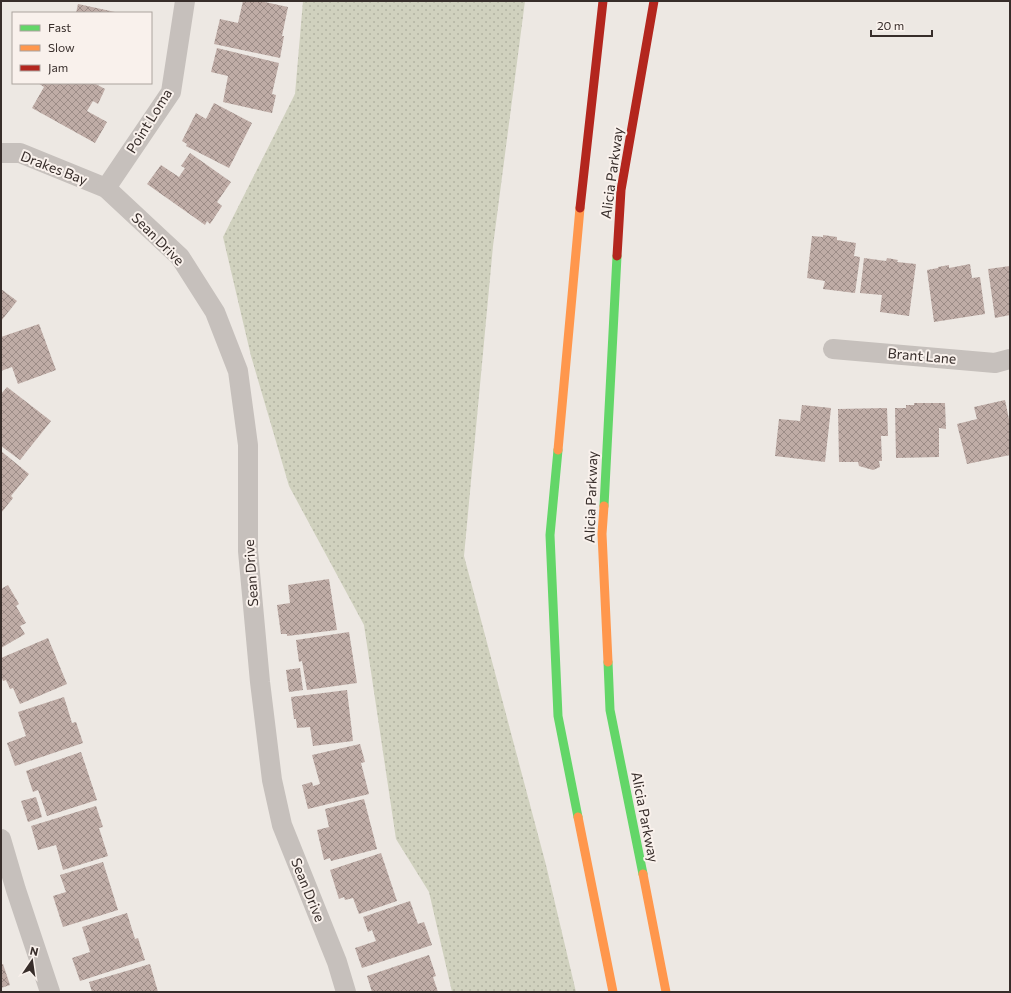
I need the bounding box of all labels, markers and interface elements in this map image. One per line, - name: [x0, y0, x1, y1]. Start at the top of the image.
- legend: [12, 12, 152, 84]
- scale bar: [871, 12, 932, 38]
- text: 20 m: [877, 18, 904, 32]
- text: Fast: [48, 20, 71, 34]
- text: Slow: [48, 40, 75, 54]
- text: Jam: [48, 60, 68, 75]
- street label: Point Loma: [122, 85, 175, 156]
- street label: Alicia Parkway: [597, 126, 626, 220]
- street label: Drakes Bay: [18, 147, 90, 188]
- street label: Sean Drive: [128, 209, 188, 269]
- street label: Brant Lane: [887, 344, 957, 367]
- street label: Alicia Parkway: [580, 451, 601, 543]
- street label: Sean Drive: [240, 539, 261, 607]
- street label: Alicia Parkway: [628, 770, 663, 864]
- street label: Sean Drive: [288, 855, 329, 924]
- north arrow: [12, 941, 52, 981]
- text: N: [29, 944, 40, 958]

